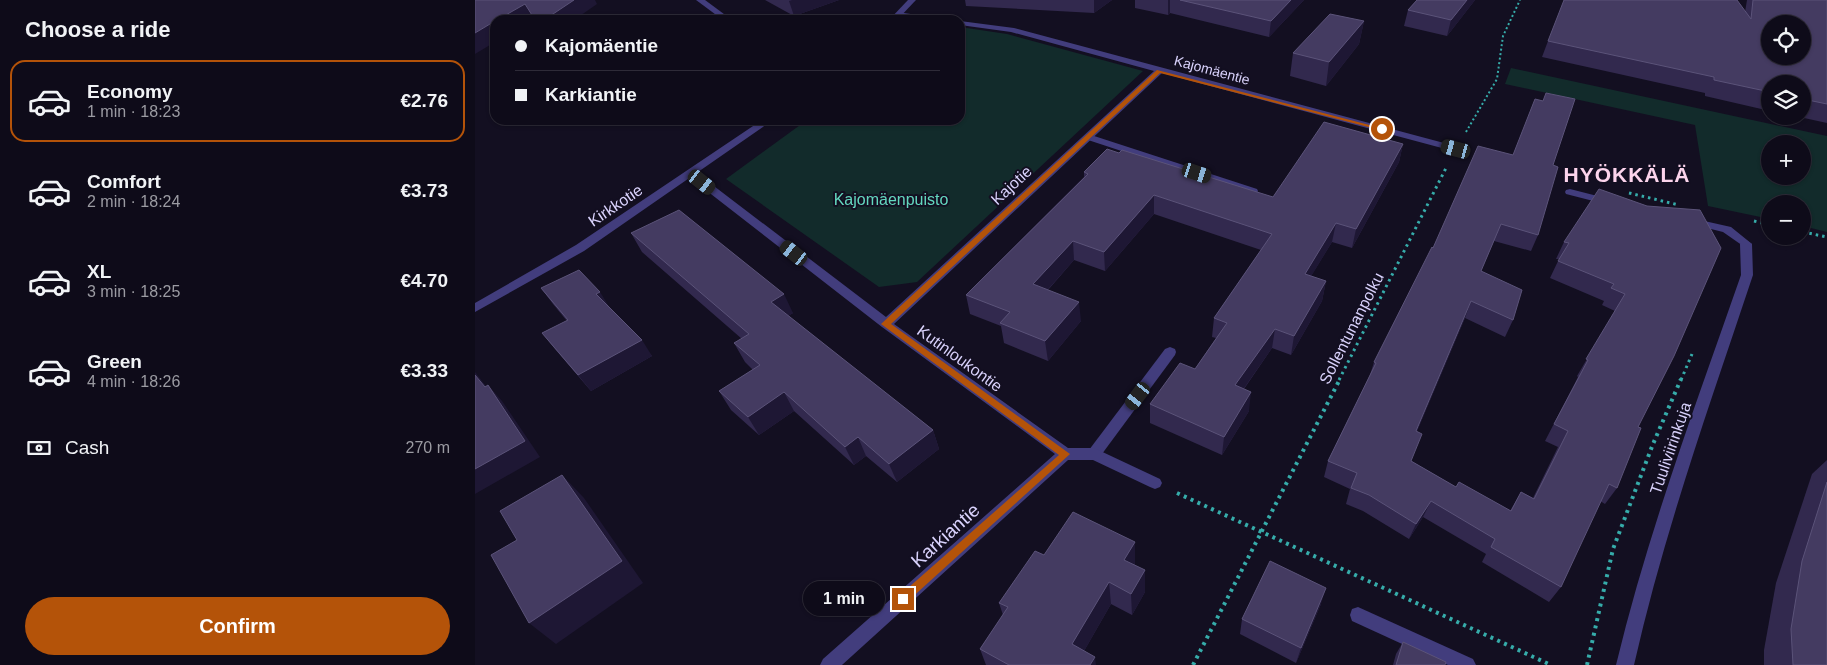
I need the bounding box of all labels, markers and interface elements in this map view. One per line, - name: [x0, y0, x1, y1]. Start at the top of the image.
- map controls: [1761, 15, 1811, 245]
- button: locate: [1761, 15, 1811, 65]
- text: Choose a ride: [25, 17, 170, 42]
- text: Kajomäentie: [545, 35, 658, 56]
- street label: Kajomäentie: [1172, 52, 1252, 88]
- button: layers: [1761, 75, 1811, 125]
- icon: car: [27, 79, 72, 124]
- text: Economy: [87, 81, 173, 102]
- text: Karkiantie: [545, 84, 637, 105]
- text: €2.76: [400, 90, 448, 111]
- text: 1 min · 18:23: [87, 103, 180, 120]
- route start: [1371, 118, 1393, 140]
- button: +: [1761, 135, 1811, 185]
- car: [1439, 138, 1472, 160]
- car: [1180, 161, 1213, 185]
- street label: Kajotie: [988, 162, 1035, 208]
- district label: HYÖKKÄLÄ: [1564, 163, 1691, 186]
- car: [685, 167, 718, 197]
- icon: car: [27, 169, 72, 214]
- text: Comfort: [87, 171, 161, 192]
- text: €3.73: [400, 180, 448, 201]
- street label: Kirkkotie: [585, 181, 646, 230]
- park label: Kajomäenpuisto: [834, 191, 948, 208]
- text: 2 min · 18:24: [87, 193, 180, 210]
- button: −: [1761, 195, 1811, 245]
- car: [777, 238, 810, 268]
- icon: car: [27, 259, 72, 304]
- text: XL: [87, 261, 111, 282]
- text: €4.70: [400, 270, 448, 291]
- street label: Sollentunanpolku: [1316, 270, 1387, 387]
- text: 3 min · 18:25: [87, 283, 180, 300]
- street label: Kutinloukontie: [914, 322, 1005, 395]
- icon: car: [27, 349, 72, 394]
- text: Green: [87, 351, 142, 372]
- text: €3.33: [400, 360, 448, 381]
- text: 4 min · 18:26: [87, 373, 180, 390]
- car: [1122, 380, 1153, 412]
- street label: Tuuliviirinkuja: [1647, 400, 1694, 496]
- icon: cash: [25, 434, 53, 462]
- text: Cash: [65, 437, 109, 458]
- text: 270 m: [406, 439, 450, 456]
- street label: Karkiantie: [907, 499, 984, 571]
- callout: 1 min: [803, 582, 885, 616]
- route end: [892, 588, 914, 610]
- text: 1 min: [823, 590, 865, 607]
- button: Confirm: [25, 597, 450, 655]

